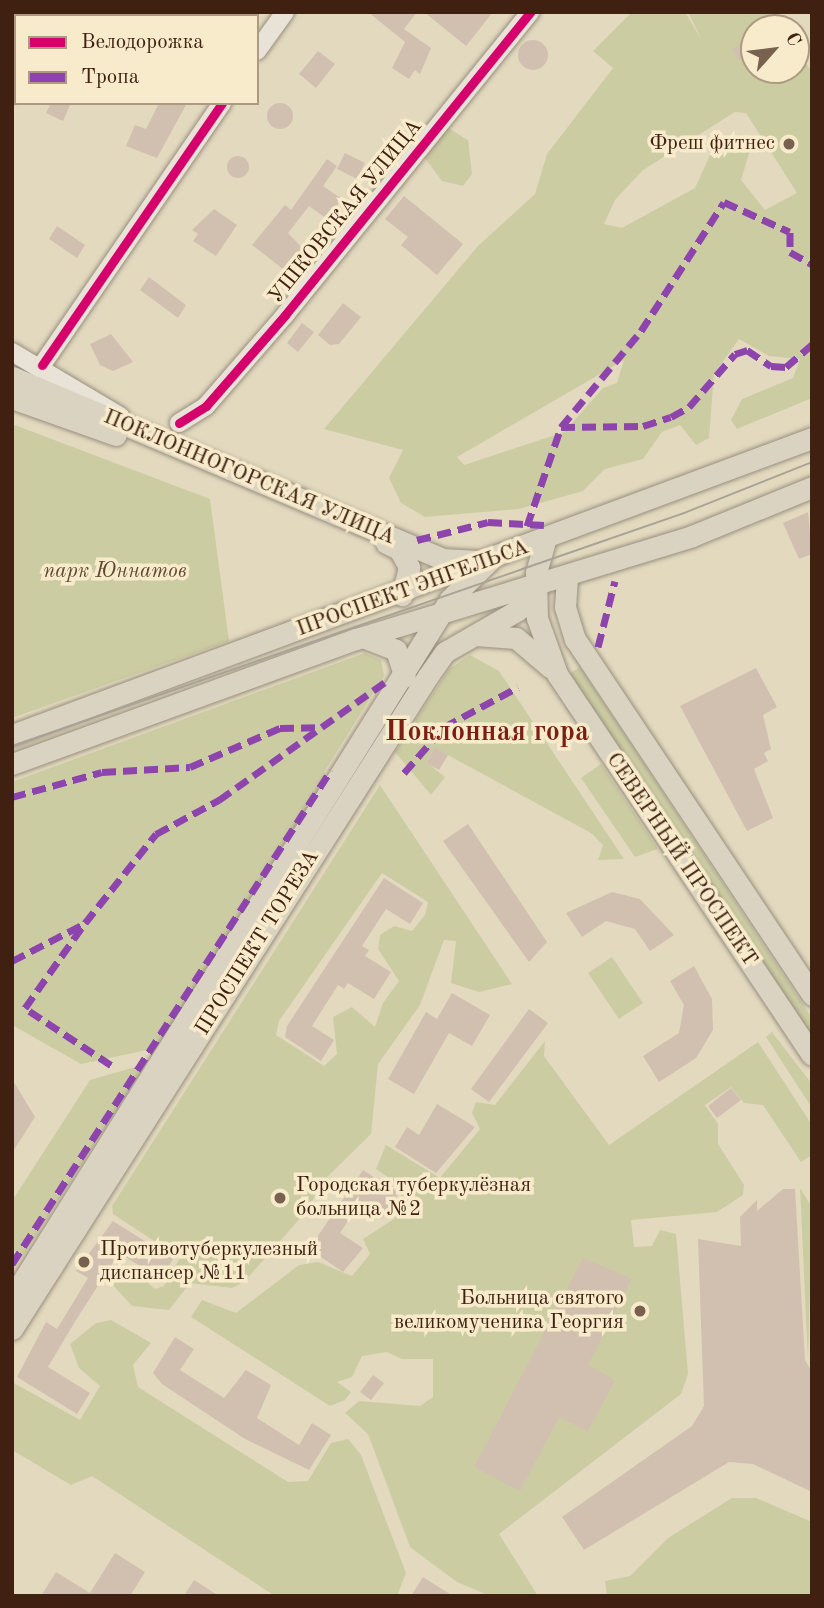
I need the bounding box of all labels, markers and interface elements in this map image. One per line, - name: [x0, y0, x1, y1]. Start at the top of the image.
- legend: [14, 14, 259, 105]
- north arrow: [740, 14, 810, 84]
- text: С: [781, 30, 804, 50]
- text: Велодорожка: [81, 32, 204, 53]
- text: Тропа: [81, 67, 139, 88]
- street label: УШКОВСКАЯ УЛИЦА: [264, 115, 428, 309]
- place label: Фреш фитнес: [649, 131, 775, 157]
- marker: Фреш фитнес: [781, 136, 797, 152]
- street label: ПОКЛОННОГОРСКАЯ УЛИЦА: [99, 405, 399, 551]
- street label: ПРОСПЕКТ ЭНГЕЛЬСА: [294, 535, 532, 643]
- park label: парк Юннатов: [43, 559, 187, 585]
- district label: Поклонная гора: [385, 716, 589, 750]
- street label: СЕВЕРНЫЙ ПРОСПЕКТ: [600, 748, 762, 972]
- street label: ПРОСПЕКТ ТОРЕЗА: [191, 846, 325, 1040]
- place label: Городская туберкулёзная больница №2: [296, 1173, 531, 1223]
- marker: Городская туберкулёзная больница №2: [270, 1188, 290, 1208]
- place label: Противотуберкулезный диспансер №11: [100, 1237, 318, 1287]
- marker: Противотуберкулезный диспансер №11: [74, 1252, 94, 1272]
- place label: Больница святого великомученика Георгия: [394, 1286, 624, 1336]
- marker: Больница святого великомученика Георгия: [630, 1301, 650, 1321]

